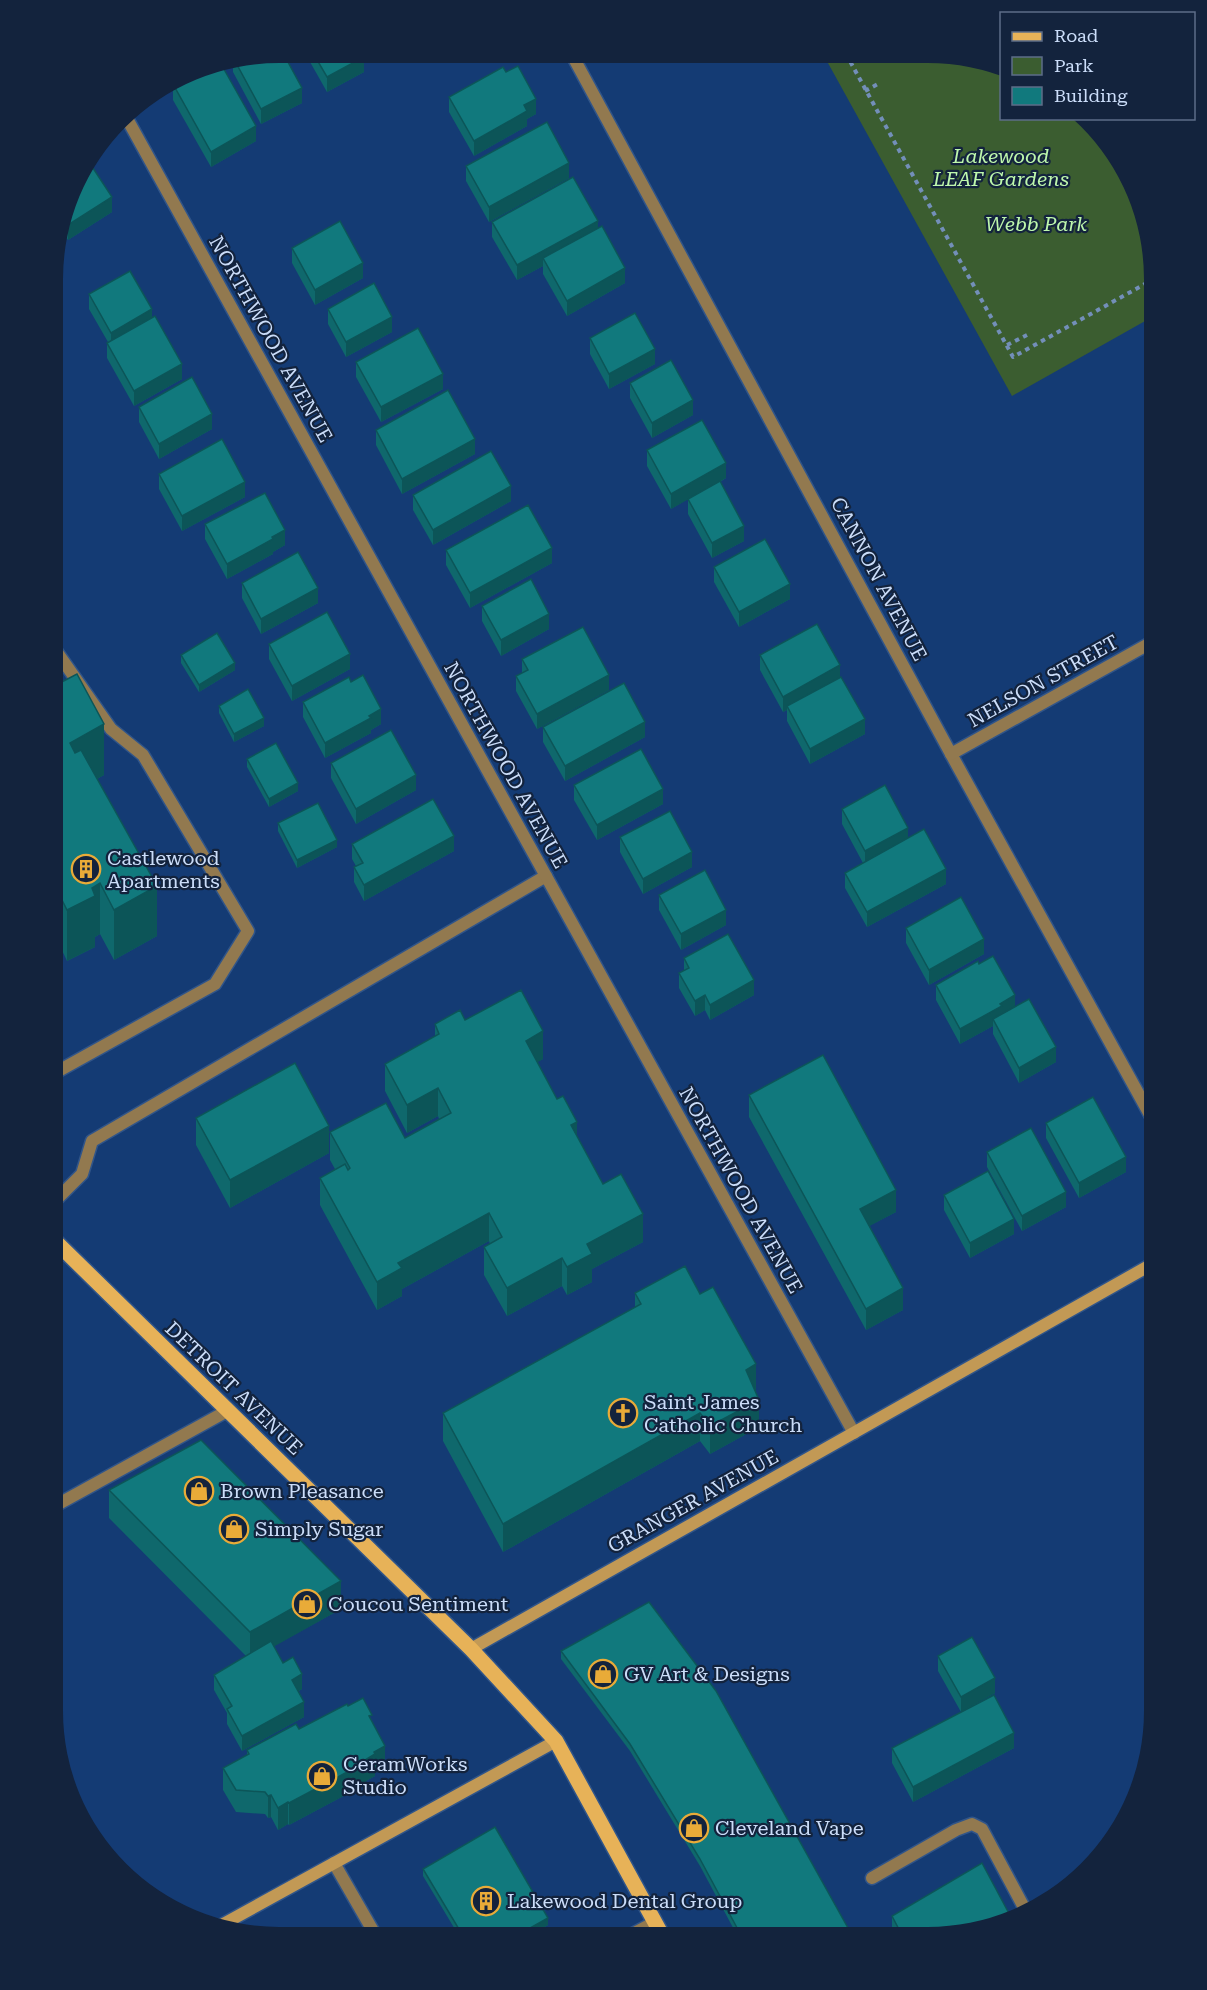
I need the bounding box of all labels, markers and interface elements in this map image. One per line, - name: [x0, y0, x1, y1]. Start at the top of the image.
- legend: [1000, 12, 1195, 120]
- text: Road: [1054, 25, 1099, 46]
- text: Park: [1054, 55, 1094, 76]
- text: Building: [1054, 85, 1128, 106]
- park label: Lakewood LEAF Gardens: [932, 144, 1069, 191]
- park label: Webb Park: [985, 212, 1087, 236]
- street label: NORTHWOOD AVENUE: [204, 232, 338, 446]
- street label: CANNON AVENUE: [826, 493, 932, 665]
- street label: NELSON STREET: [963, 630, 1123, 732]
- street label: NORTHWOOD AVENUE: [439, 658, 573, 872]
- place label: Castlewood Apartments: [107, 846, 220, 893]
- building icon: Castlewood Apartments: [70, 853, 102, 885]
- street label: NORTHWOOD AVENUE: [674, 1083, 808, 1297]
- street label: DETROIT AVENUE: [160, 1316, 308, 1460]
- place label: Saint James Catholic Church: [644, 1390, 802, 1437]
- church icon: Saint James Catholic Church: [607, 1397, 639, 1429]
- street label: GRANGER AVENUE: [604, 1444, 782, 1558]
- shop icon: Brown Pleasance: [183, 1475, 215, 1507]
- place label: Brown Pleasance: [220, 1479, 384, 1503]
- shop icon: Simply Sugar: [218, 1513, 250, 1545]
- place label: Simply Sugar: [255, 1517, 383, 1541]
- shop icon: Coucou Sentiment: [291, 1588, 323, 1620]
- place label: Coucou Sentiment: [328, 1592, 509, 1616]
- shop icon: GV Art & Designs: [587, 1658, 619, 1690]
- place label: GV Art & Designs: [624, 1662, 790, 1686]
- place label: CeramWorks Studio: [343, 1752, 467, 1799]
- shop icon: CeramWorks Studio: [306, 1760, 338, 1792]
- shop icon: Cleveland Vape: [678, 1812, 710, 1844]
- place label: Cleveland Vape: [715, 1816, 864, 1840]
- building icon: Lakewood Dental Group: [470, 1885, 502, 1917]
- place label: Lakewood Dental Group: [507, 1889, 742, 1913]

